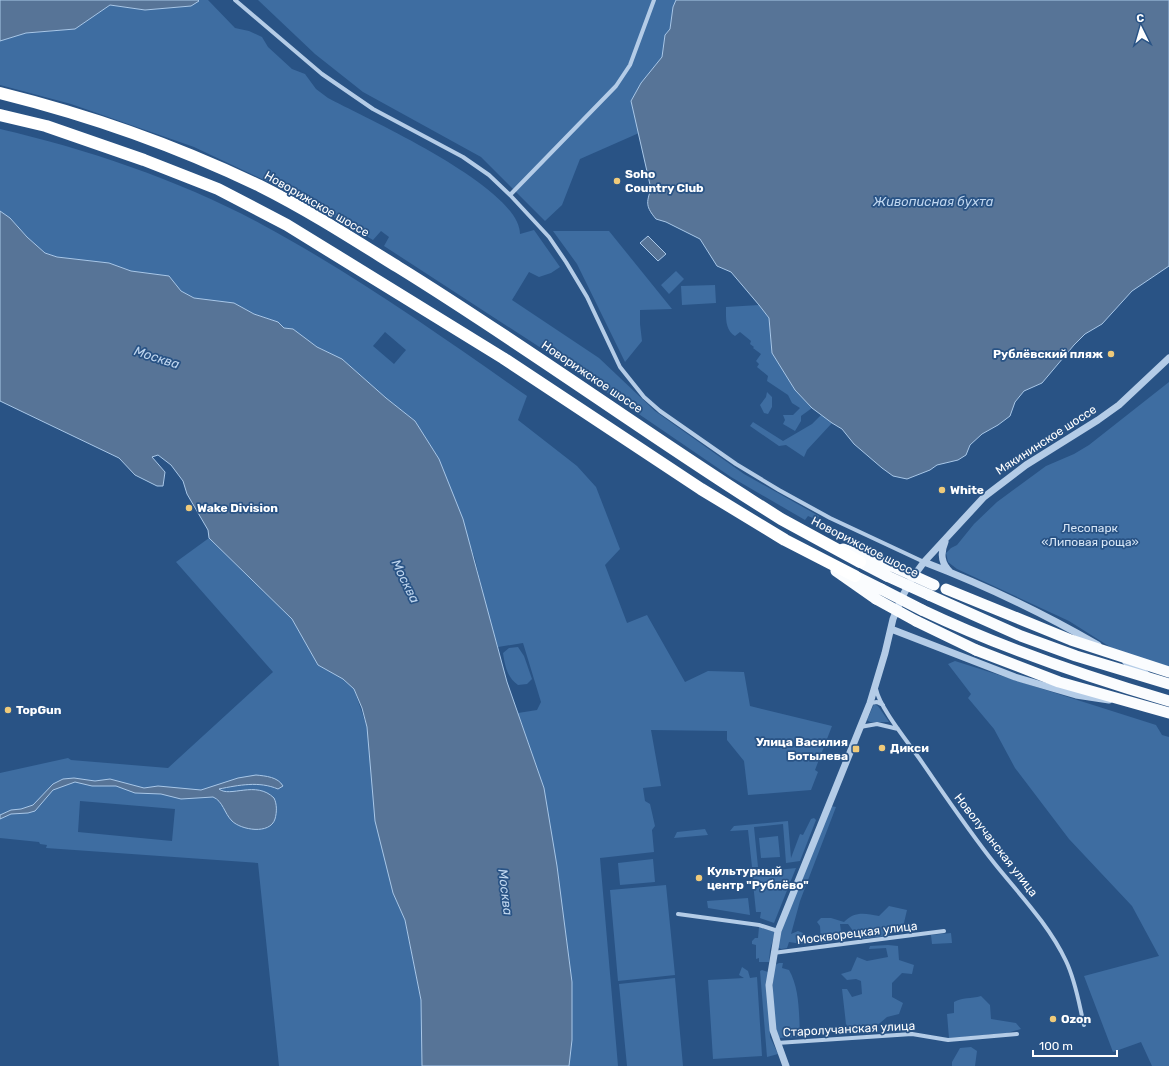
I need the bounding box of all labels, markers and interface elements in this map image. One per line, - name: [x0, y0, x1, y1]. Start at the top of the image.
- north arrow: [1121, 8, 1161, 48]
- text: С: [1136, 12, 1145, 25]
- place label: Soho Country Club: [625, 167, 704, 195]
- street label: Новорижское шоссе: [262, 168, 372, 240]
- marker: Soho Country Club: [612, 176, 622, 186]
- water label: Живописная бухта: [873, 194, 994, 209]
- street label: Новорижское шоссе: [539, 338, 645, 416]
- water label: Москва: [132, 343, 182, 372]
- place label: Рублёвский пляж: [993, 347, 1103, 361]
- marker: Рублёвский пляж: [1106, 349, 1116, 359]
- street label: Мякининское шоссе: [993, 402, 1099, 478]
- place label: White: [950, 483, 984, 497]
- marker: White: [937, 485, 947, 495]
- place label: Wake Division: [197, 501, 278, 515]
- marker: Wake Division: [184, 503, 194, 513]
- street label: Новорижское шоссе: [809, 514, 921, 580]
- park label: Лесопарк «Липовая роща»: [1041, 521, 1139, 549]
- water label: Москва: [389, 557, 423, 606]
- place label: TopGun: [16, 703, 62, 717]
- marker: TopGun: [3, 705, 13, 715]
- place label: Улица Василия Ботылева: [756, 735, 848, 763]
- place label: Дикси: [890, 741, 929, 755]
- marker: Дикси: [877, 743, 887, 753]
- marker: Улица Василия Ботылева: [851, 744, 861, 754]
- street label: Новолучанская улица: [951, 791, 1041, 899]
- place label: Культурный центр "Рублёво": [707, 864, 809, 892]
- water label: Москва: [495, 868, 516, 917]
- marker: Культурный центр "Рублёво": [694, 873, 704, 883]
- street label: Москворецкая улица: [796, 919, 918, 947]
- place label: Ozon: [1061, 1012, 1091, 1026]
- marker: Ozon: [1048, 1014, 1058, 1024]
- street label: Старолучанская улица: [783, 1019, 915, 1039]
- scale bar: [1033, 1032, 1117, 1058]
- text: 100 m: [1039, 1039, 1073, 1053]

